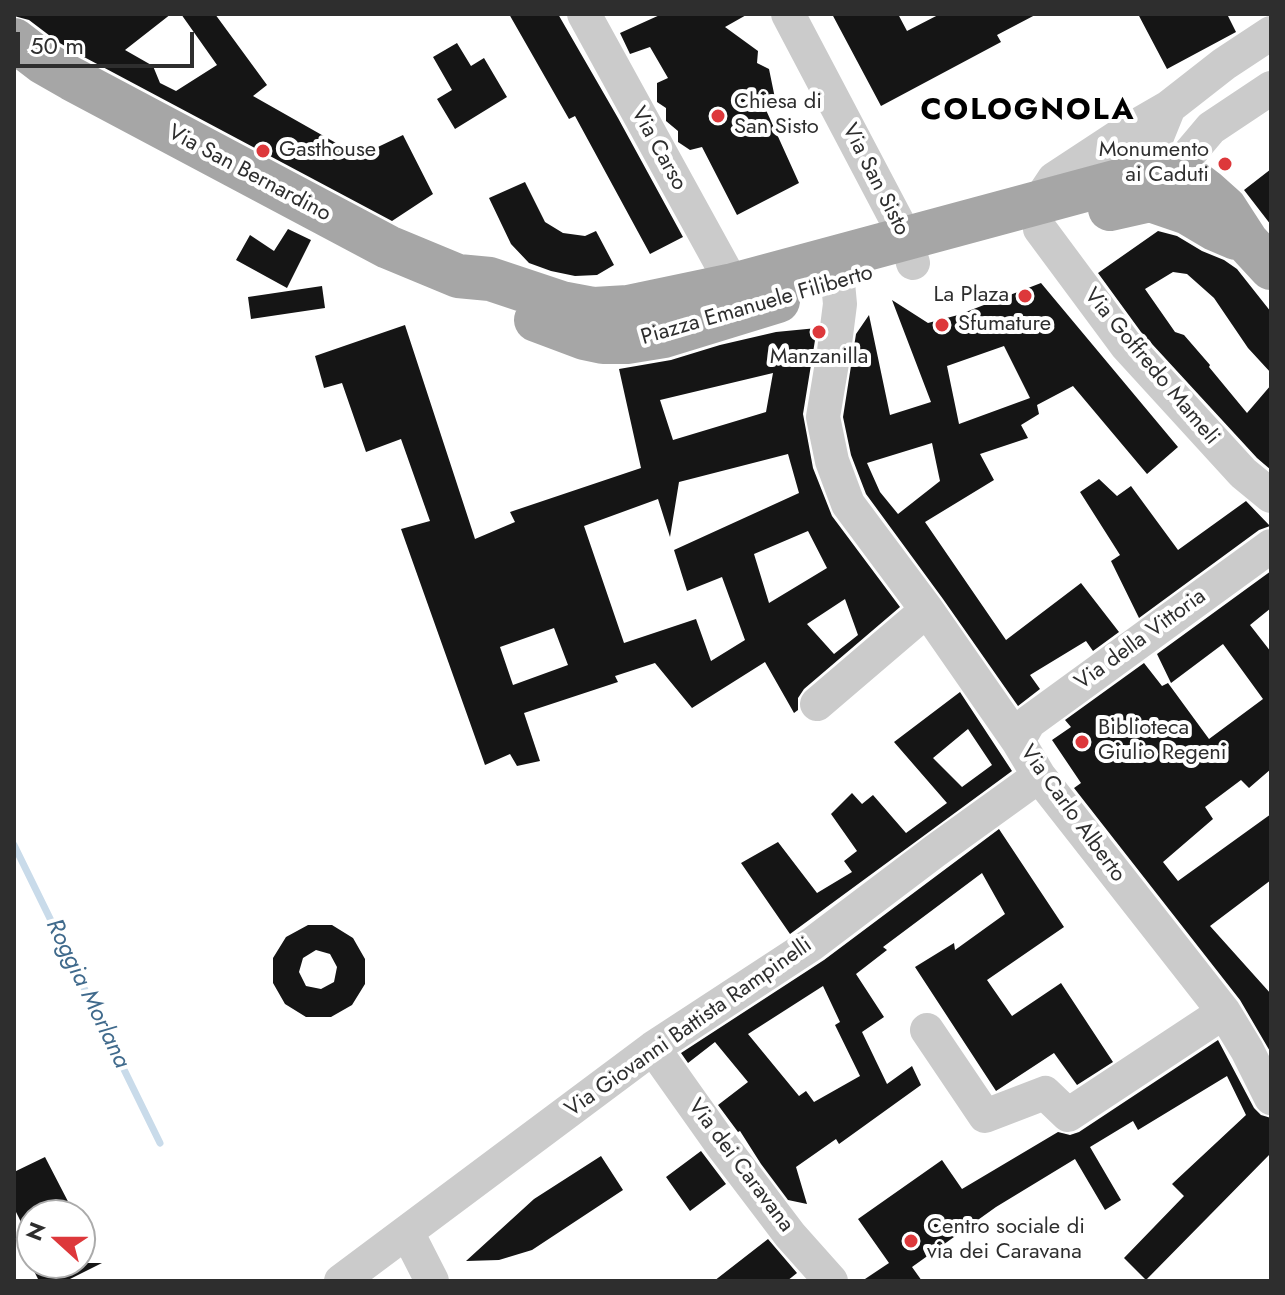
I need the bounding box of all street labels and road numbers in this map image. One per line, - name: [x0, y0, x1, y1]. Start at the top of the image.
- street label: Via Carso: [624, 103, 692, 195]
- street label: Via San Bernardino: [163, 120, 335, 228]
- street label: Via San Sisto: [836, 120, 914, 240]
- street label: Piazza Emanuele Filiberto: [638, 260, 876, 352]
- street label: Via Goffredo Mameli: [1078, 283, 1224, 451]
- street label: Via della Vittoria: [1070, 584, 1212, 696]
- street label: Via Carlo Alberto: [1014, 740, 1130, 888]
- street label: Via Giovanni Battista Rampinelli: [561, 933, 817, 1123]
- street label: Via dei Caravana: [681, 1094, 799, 1238]

